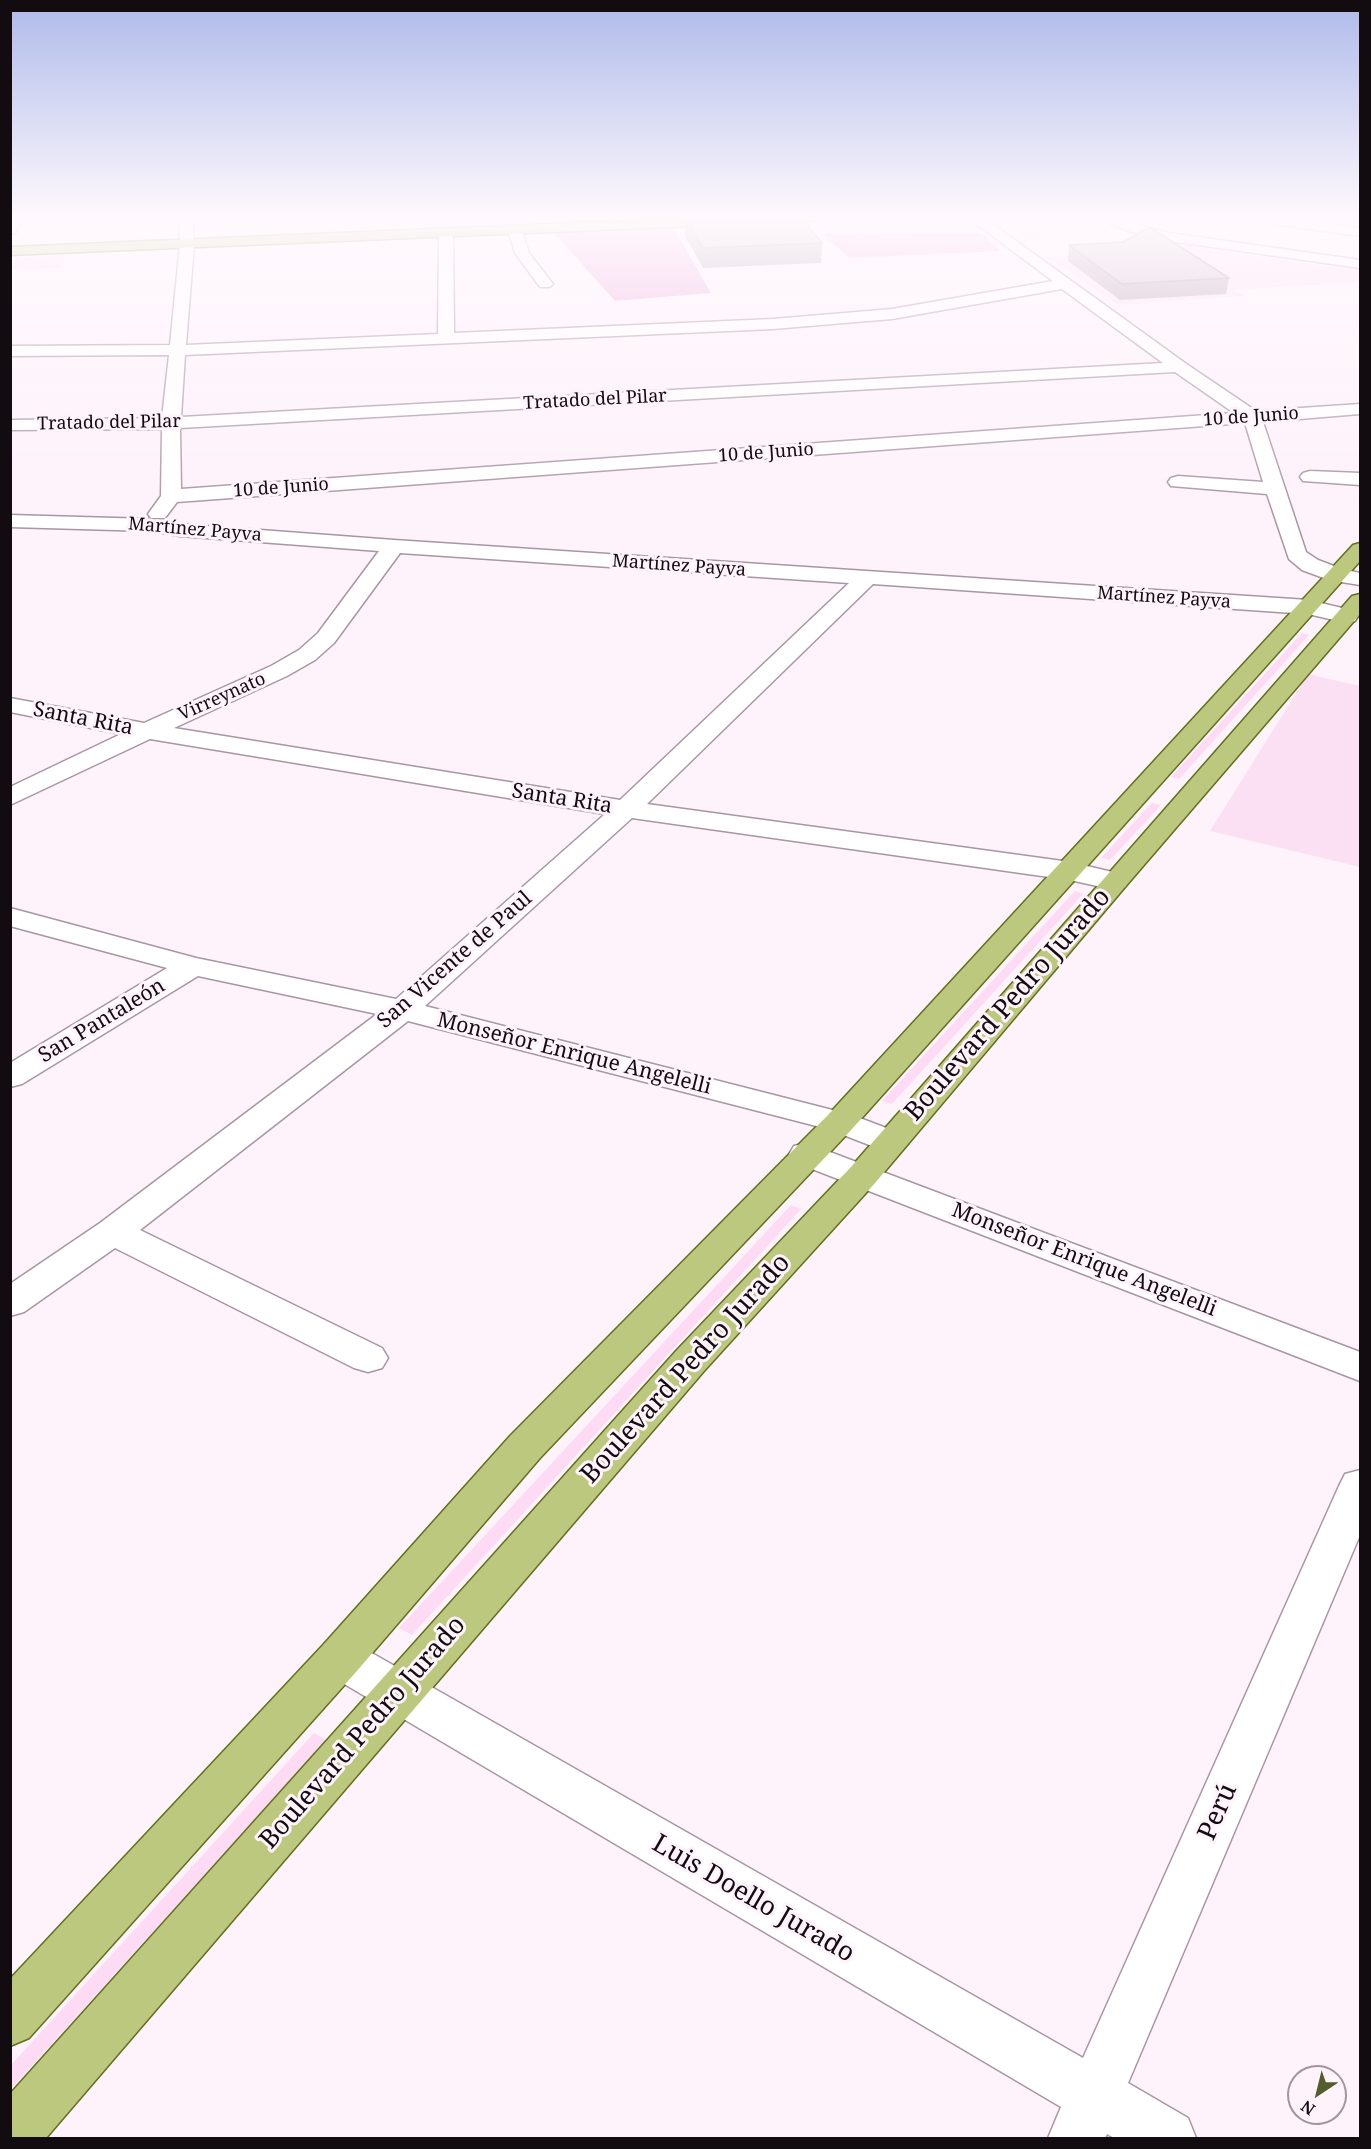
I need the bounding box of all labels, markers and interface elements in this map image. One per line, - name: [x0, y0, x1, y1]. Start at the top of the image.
- street label: Tratado del Pilar: [523, 385, 667, 415]
- street label: 10 de Junio: [1202, 403, 1300, 431]
- street label: Tratado del Pilar: [37, 411, 181, 435]
- street label: 10 de Junio: [717, 439, 815, 467]
- street label: 10 de Junio: [232, 474, 330, 502]
- street label: Martínez Payva: [127, 513, 263, 547]
- street label: Martínez Payva: [611, 551, 747, 581]
- street label: Martínez Payva: [1096, 583, 1232, 613]
- street label: Virreynato: [175, 668, 269, 726]
- street label: Santa Rita: [31, 697, 135, 741]
- street label: Santa Rita: [510, 779, 614, 819]
- street label: Boulevard Pedro Jurado: [899, 882, 1117, 1128]
- street label: San Vicente de Paul: [373, 886, 537, 1034]
- street label: San Pantaleón: [34, 973, 170, 1069]
- street label: Monseñor Enrique Angelelli: [434, 1008, 714, 1100]
- street label: Monseñor Enrique Angelelli: [948, 1198, 1220, 1322]
- street label: Boulevard Pedro Jurado: [575, 1248, 797, 1490]
- street label: Boulevard Pedro Jurado: [254, 1610, 472, 1856]
- street label: Perú: [1192, 1779, 1244, 1845]
- street label: Luis Doello Jurado: [646, 1828, 860, 1970]
- north arrow: [1287, 2065, 1347, 2125]
- text: N: [1296, 2095, 1319, 2121]

